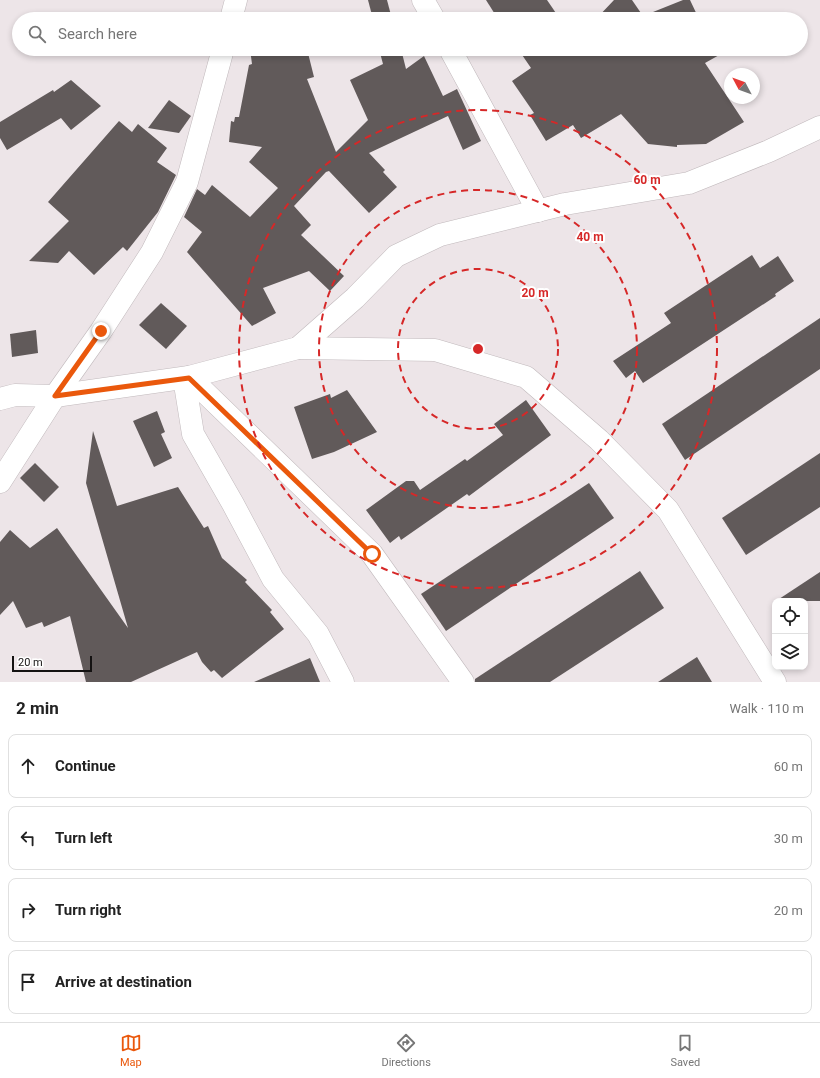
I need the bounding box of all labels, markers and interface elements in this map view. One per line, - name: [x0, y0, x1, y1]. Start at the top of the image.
- search box: [12, 12, 808, 56]
- icon: search: [26, 23, 48, 45]
- text: Search here: [58, 25, 137, 43]
- north arrow: [724, 68, 760, 104]
- text: 60 m: [633, 173, 661, 187]
- text: 40 m: [576, 230, 604, 244]
- text: 20 m: [521, 286, 549, 300]
- route end: [92, 322, 110, 340]
- centre of rings: [471, 342, 485, 356]
- route start: [363, 545, 381, 563]
- map controls: [772, 598, 808, 670]
- button: locate: [772, 598, 808, 634]
- button: layers: [772, 634, 808, 670]
- scale bar: [12, 654, 92, 673]
- text: 20 m: [18, 656, 43, 669]
- text: 2 min: [16, 698, 59, 718]
- text: Walk · 110 m: [729, 701, 804, 716]
- icon: ahead: [17, 755, 39, 777]
- text: Continue: [55, 757, 116, 775]
- text: 60 m: [774, 759, 803, 774]
- icon: left: [17, 827, 39, 849]
- text: Turn left: [55, 829, 112, 847]
- text: 30 m: [774, 831, 803, 846]
- icon: right: [17, 899, 39, 921]
- text: Turn right: [55, 901, 121, 919]
- text: 20 m: [774, 903, 803, 918]
- icon: arrive: [17, 971, 39, 993]
- text: Arrive at destination: [55, 973, 192, 991]
- tab: Map: [120, 1032, 142, 1069]
- tab: Directions: [381, 1032, 431, 1069]
- tab: Saved: [670, 1032, 700, 1069]

